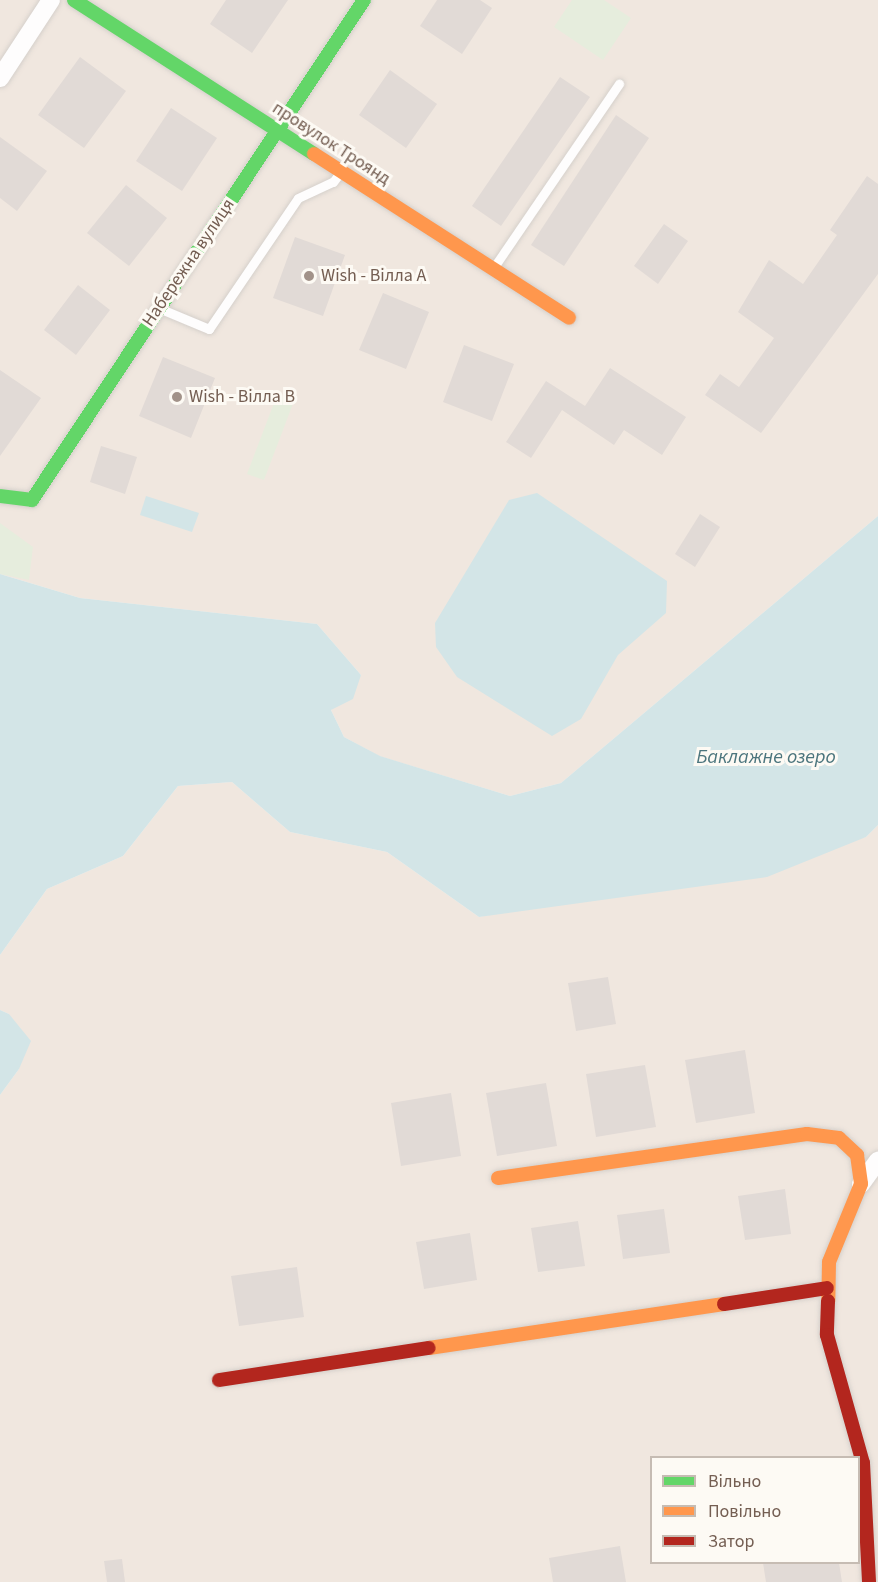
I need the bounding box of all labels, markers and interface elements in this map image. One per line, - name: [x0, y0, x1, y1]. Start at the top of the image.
- street label: провулок Троянд: [268, 98, 394, 190]
- street label: Набережна вулиця: [138, 195, 240, 331]
- place label: Wish - Вілла А: [321, 265, 426, 287]
- marker: Wish - Вілла А: [302, 269, 316, 283]
- place label: Wish - Вілла B: [189, 386, 295, 408]
- marker: Wish - Вілла B: [170, 390, 184, 404]
- water label: Баклажне озеро: [696, 745, 836, 769]
- legend: [650, 1456, 860, 1564]
- text: Вільно: [708, 1469, 761, 1494]
- text: Повільно: [708, 1499, 781, 1524]
- text: Затор: [708, 1529, 755, 1554]

